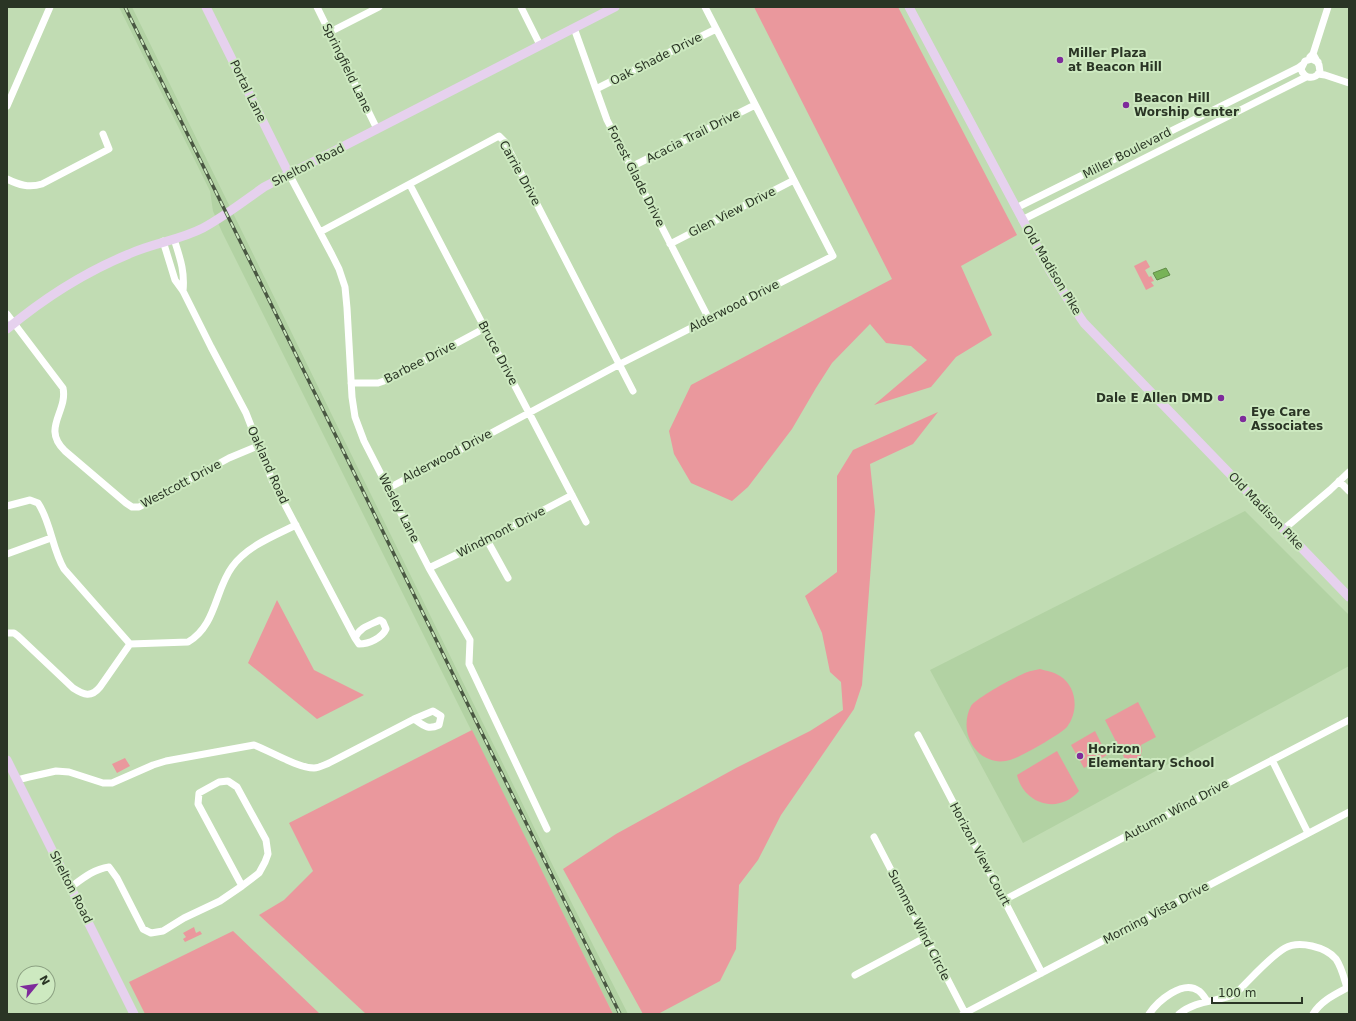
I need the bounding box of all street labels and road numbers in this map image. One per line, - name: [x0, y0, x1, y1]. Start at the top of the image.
- street label: Springfield Lane: [319, 21, 375, 115]
- street label: Oak Shade Drive: [608, 30, 704, 88]
- street label: Portal Lane: [227, 58, 269, 124]
- street label: Acacia Trail Drive: [644, 106, 742, 166]
- street label: Forest Glade Drive: [604, 123, 668, 229]
- street label: Miller Boulevard: [1081, 125, 1173, 181]
- street label: Carrie Drive: [496, 138, 544, 208]
- street label: Shelton Road: [269, 141, 347, 189]
- street label: Glen View Drive: [686, 184, 778, 240]
- street label: Old Madison Pike: [1020, 223, 1084, 317]
- street label: Alderwood Drive: [687, 277, 781, 335]
- street label: Bruce Drive: [475, 319, 521, 387]
- street label: Barbee Drive: [382, 338, 458, 386]
- street label: Oakland Road: [245, 424, 291, 506]
- street label: Alderwood Drive: [400, 426, 494, 486]
- street label: Westcott Drive: [139, 457, 223, 511]
- street label: Old Madison Pike: [1226, 469, 1306, 553]
- street label: Wesley Lane: [376, 471, 422, 545]
- street label: Windmont Drive: [454, 504, 548, 560]
- street label: Autumn Wind Drive: [1121, 776, 1231, 844]
- street label: Horizon View Court: [947, 800, 1013, 908]
- street label: Shelton Road: [47, 848, 95, 926]
- street label: Summer Wind Circle: [885, 867, 953, 983]
- street label: Morning Vista Drive: [1101, 879, 1211, 947]

